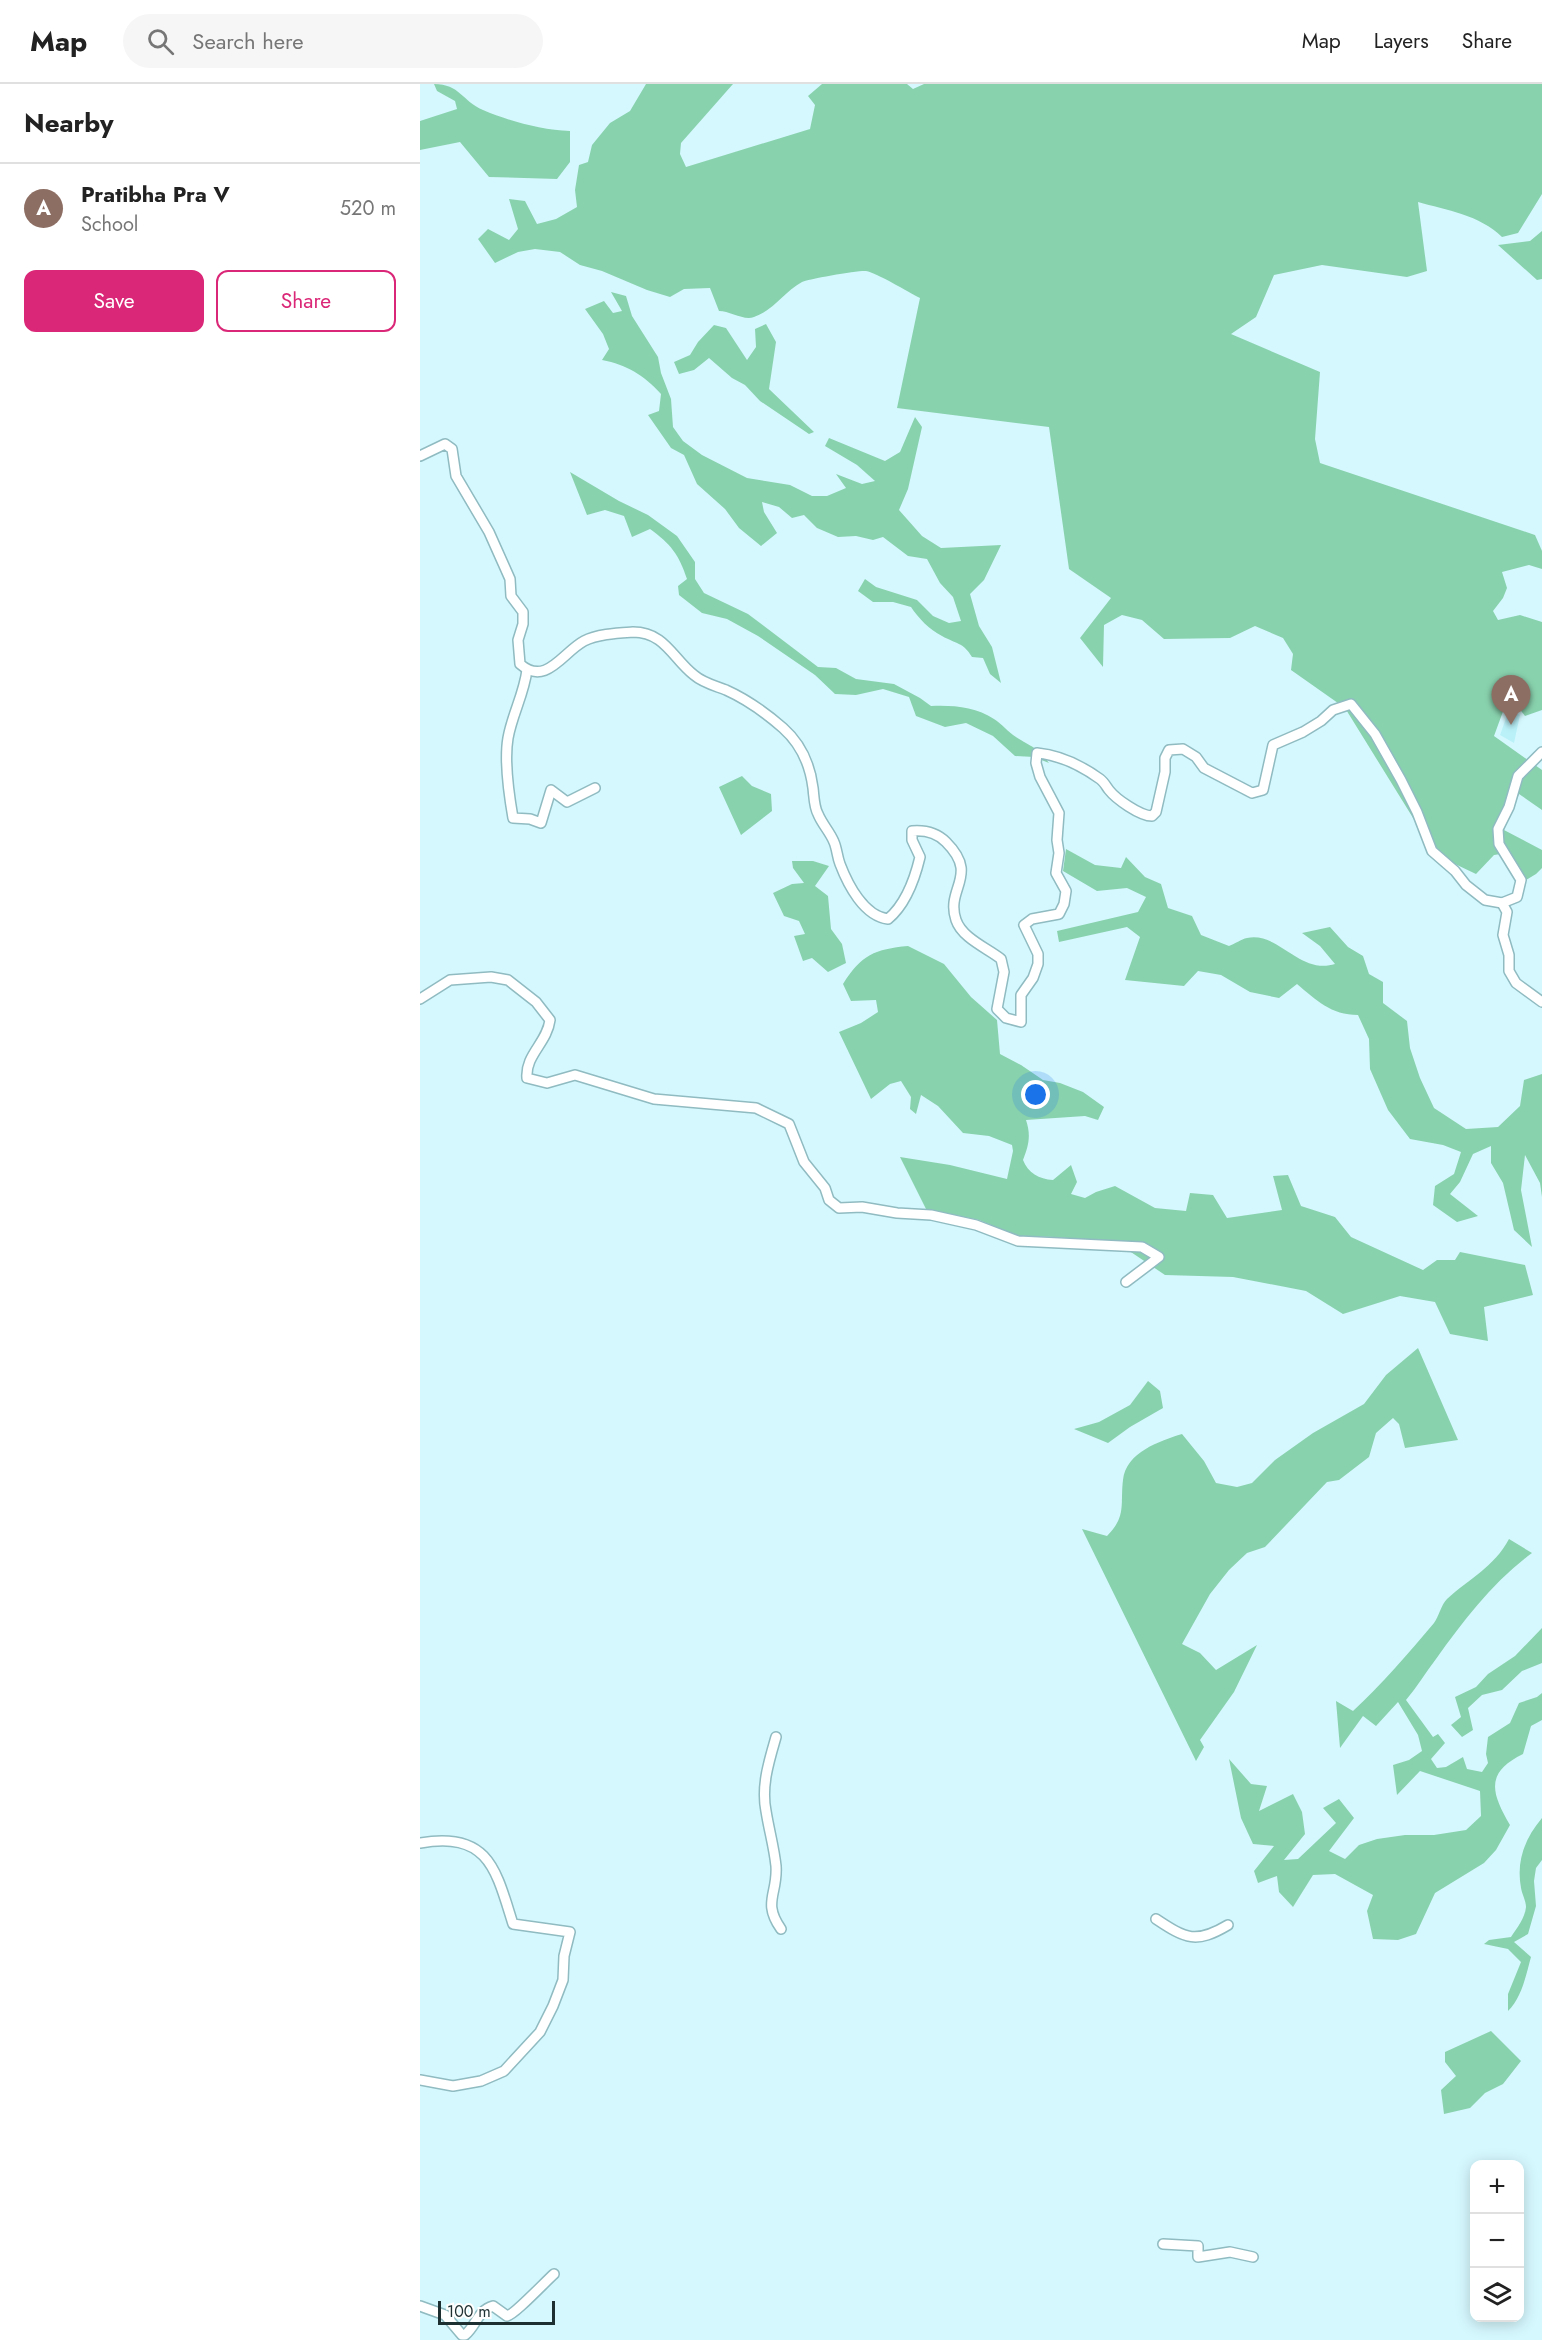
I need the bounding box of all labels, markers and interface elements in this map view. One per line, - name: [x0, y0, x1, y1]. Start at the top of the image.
- search box: [123, 14, 543, 68]
- text: Map: [30, 21, 87, 62]
- icon: search: [144, 25, 177, 58]
- text: Search here: [192, 25, 304, 57]
- text: Map: [1302, 26, 1341, 56]
- text: Layers: [1374, 26, 1429, 56]
- text: Share: [1462, 26, 1512, 56]
- text: Nearby: [24, 104, 113, 142]
- text: Pratibha Pra V: [81, 178, 230, 210]
- text: A: [36, 194, 51, 223]
- text: 520 m: [340, 194, 396, 223]
- text: School: [81, 210, 138, 239]
- button: Save: [24, 270, 204, 332]
- button: Share: [216, 270, 396, 332]
- pin: A: [1492, 676, 1530, 725]
- your location: [1021, 1080, 1050, 1109]
- map controls: [1470, 2160, 1524, 2322]
- button: +: [1470, 2160, 1524, 2214]
- button: −: [1470, 2214, 1524, 2268]
- button: layers: [1470, 2268, 1524, 2322]
- scale bar: [438, 2298, 555, 2326]
- text: 100 m: [447, 2300, 491, 2323]

